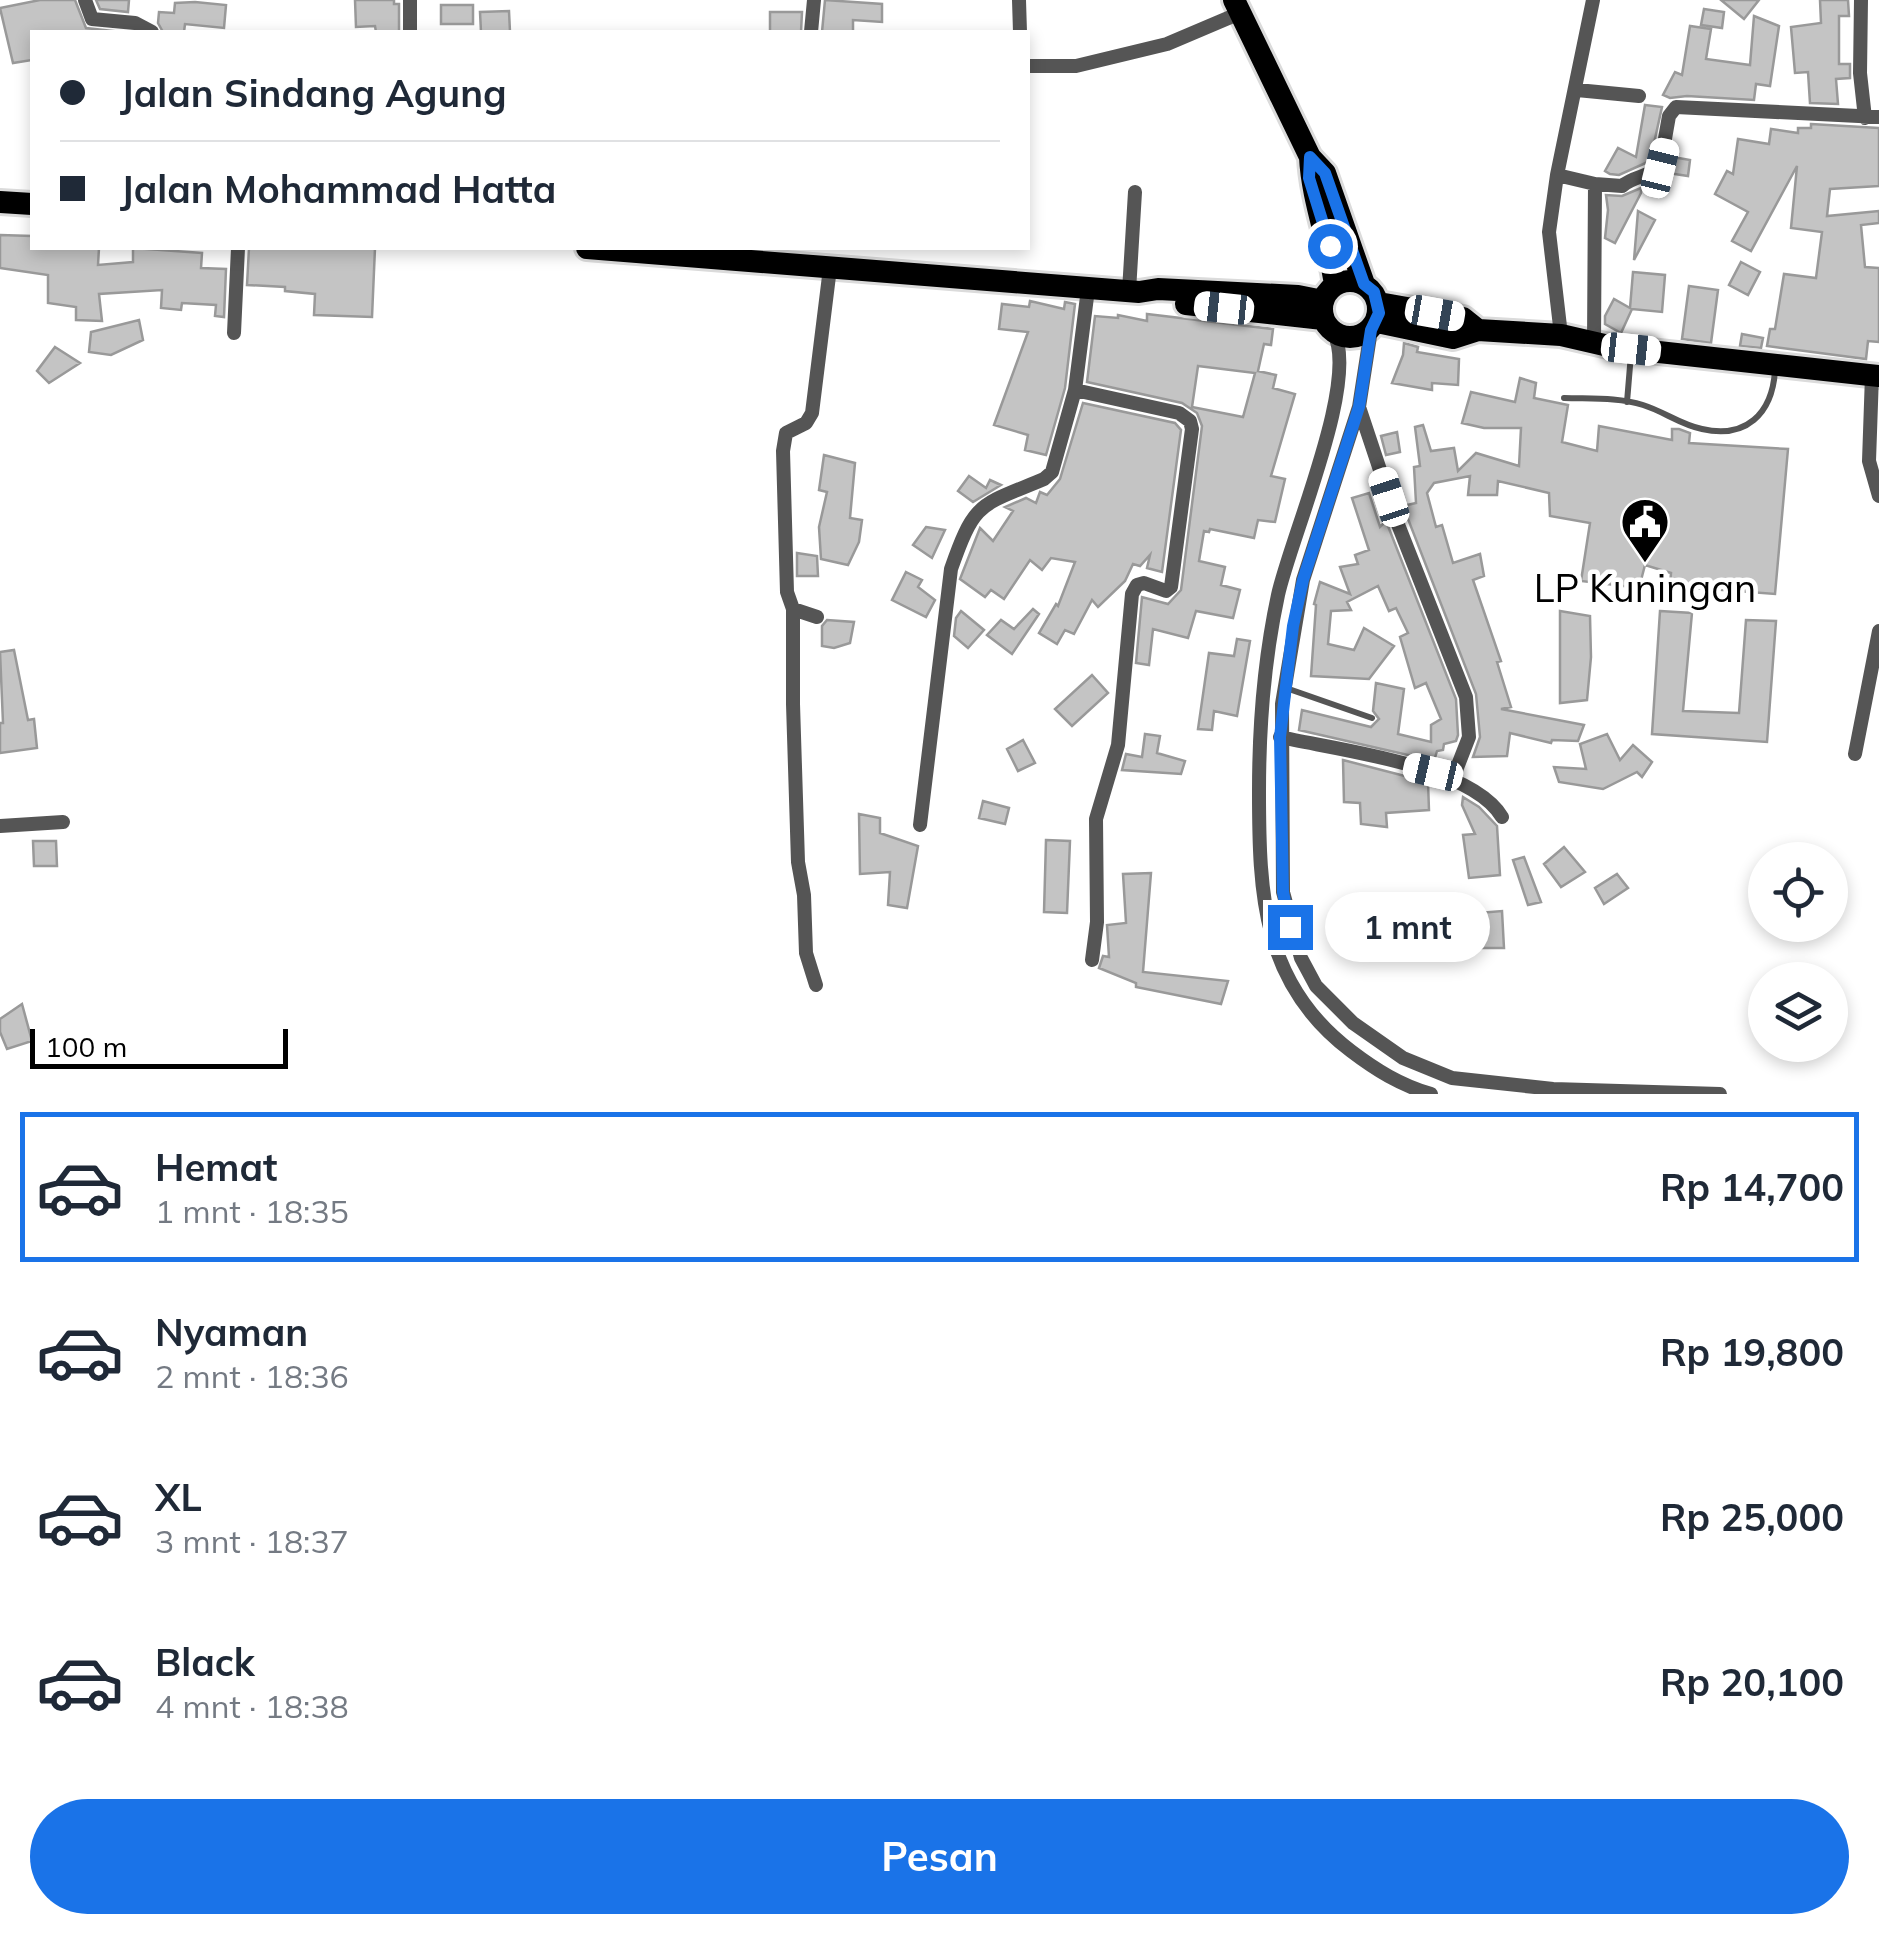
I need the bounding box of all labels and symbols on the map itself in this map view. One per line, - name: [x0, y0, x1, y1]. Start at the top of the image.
- car: [1638, 135, 1682, 201]
- route start: [1308, 224, 1353, 269]
- car: [1193, 290, 1255, 326]
- car: [1403, 293, 1467, 333]
- car: [1600, 331, 1662, 367]
- car: [1365, 464, 1413, 530]
- public building icon: LP Kuningan: [1619, 496, 1671, 564]
- place label: LP Kuningan: [1534, 564, 1756, 612]
- car: [1400, 751, 1466, 793]
- callout: 1 mnt: [1325, 892, 1490, 962]
- route end: [1268, 905, 1313, 950]
- scale bar: [30, 1024, 288, 1068]

